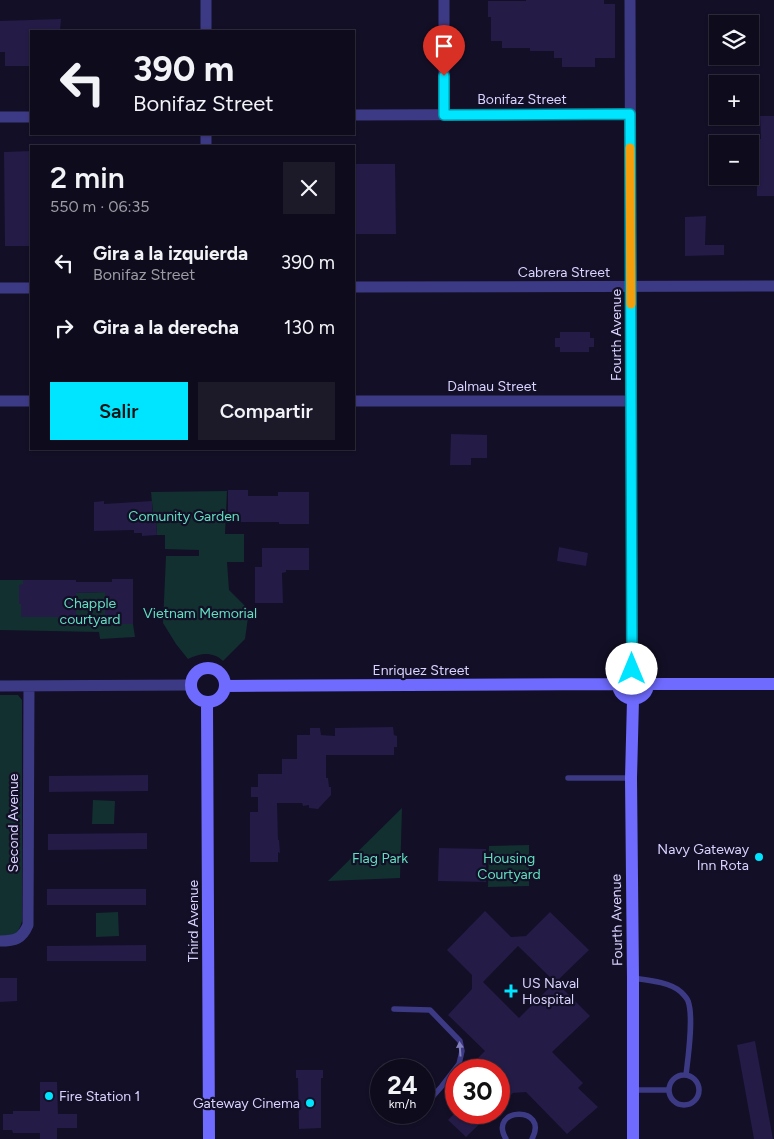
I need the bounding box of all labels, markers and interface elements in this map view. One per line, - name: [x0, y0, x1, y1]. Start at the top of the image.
- map controls: [709, 15, 759, 185]
- button: layers: [709, 15, 759, 65]
- pin: [423, 25, 465, 76]
- icon: arrive: [430, 32, 458, 60]
- text: 390 m: [133, 48, 234, 90]
- icon: left: [50, 50, 115, 115]
- button: +: [709, 75, 759, 125]
- text: Bonifaz Street: [133, 90, 274, 117]
- street label: Bonifaz Street: [477, 91, 567, 108]
- button: −: [709, 135, 759, 185]
- text: 2 min: [50, 159, 125, 196]
- button: close: [283, 162, 335, 214]
- text: 550 m · 06:35: [50, 197, 149, 216]
- text: Gira a la izquierda: [93, 242, 248, 265]
- icon: left: [50, 249, 78, 277]
- text: 390 m: [281, 251, 335, 274]
- street label: Cabrera Street: [518, 264, 610, 281]
- text: Bonifaz Street: [93, 265, 195, 284]
- street label: Fourth Avenue: [608, 289, 625, 381]
- icon: right: [50, 314, 78, 342]
- text: Gira a la derecha: [93, 316, 239, 339]
- text: 130 m: [284, 316, 335, 339]
- street label: Dalmau Street: [447, 378, 537, 395]
- button: Salir: [50, 382, 188, 440]
- button: Compartir: [198, 382, 335, 440]
- park label: Comunity Garden: [128, 508, 240, 525]
- park label: Chapple courtyard: [60, 595, 120, 628]
- park label: Vietnam Memorial: [143, 605, 257, 622]
- position arrow: [605, 642, 657, 694]
- street label: Enriquez Street: [372, 662, 470, 679]
- street label: Second Avenue: [5, 773, 22, 872]
- place label: Navy Gateway Inn Rota: [657, 841, 750, 874]
- park label: Flag Park: [352, 850, 408, 867]
- park label: Housing Courtyard: [477, 850, 541, 883]
- marker: Navy Gateway Inn Rota: [753, 851, 765, 863]
- street label: Fourth Avenue: [608, 873, 626, 966]
- street label: Third Avenue: [185, 879, 202, 962]
- place label: US Naval Hospital: [522, 975, 579, 1008]
- marker: US Naval Hospital: [504, 984, 518, 998]
- one-way arrow: [455, 1040, 463, 1056]
- speed limit sign: 30: [445, 1059, 510, 1124]
- text: 24: [387, 1070, 418, 1100]
- place label: Fire Station 1: [59, 1088, 140, 1105]
- marker: Fire Station 1: [43, 1090, 55, 1102]
- place label: Gateway Cinema: [193, 1095, 300, 1112]
- marker: Gateway Cinema: [304, 1097, 316, 1109]
- text: km/h: [389, 1097, 416, 1111]

